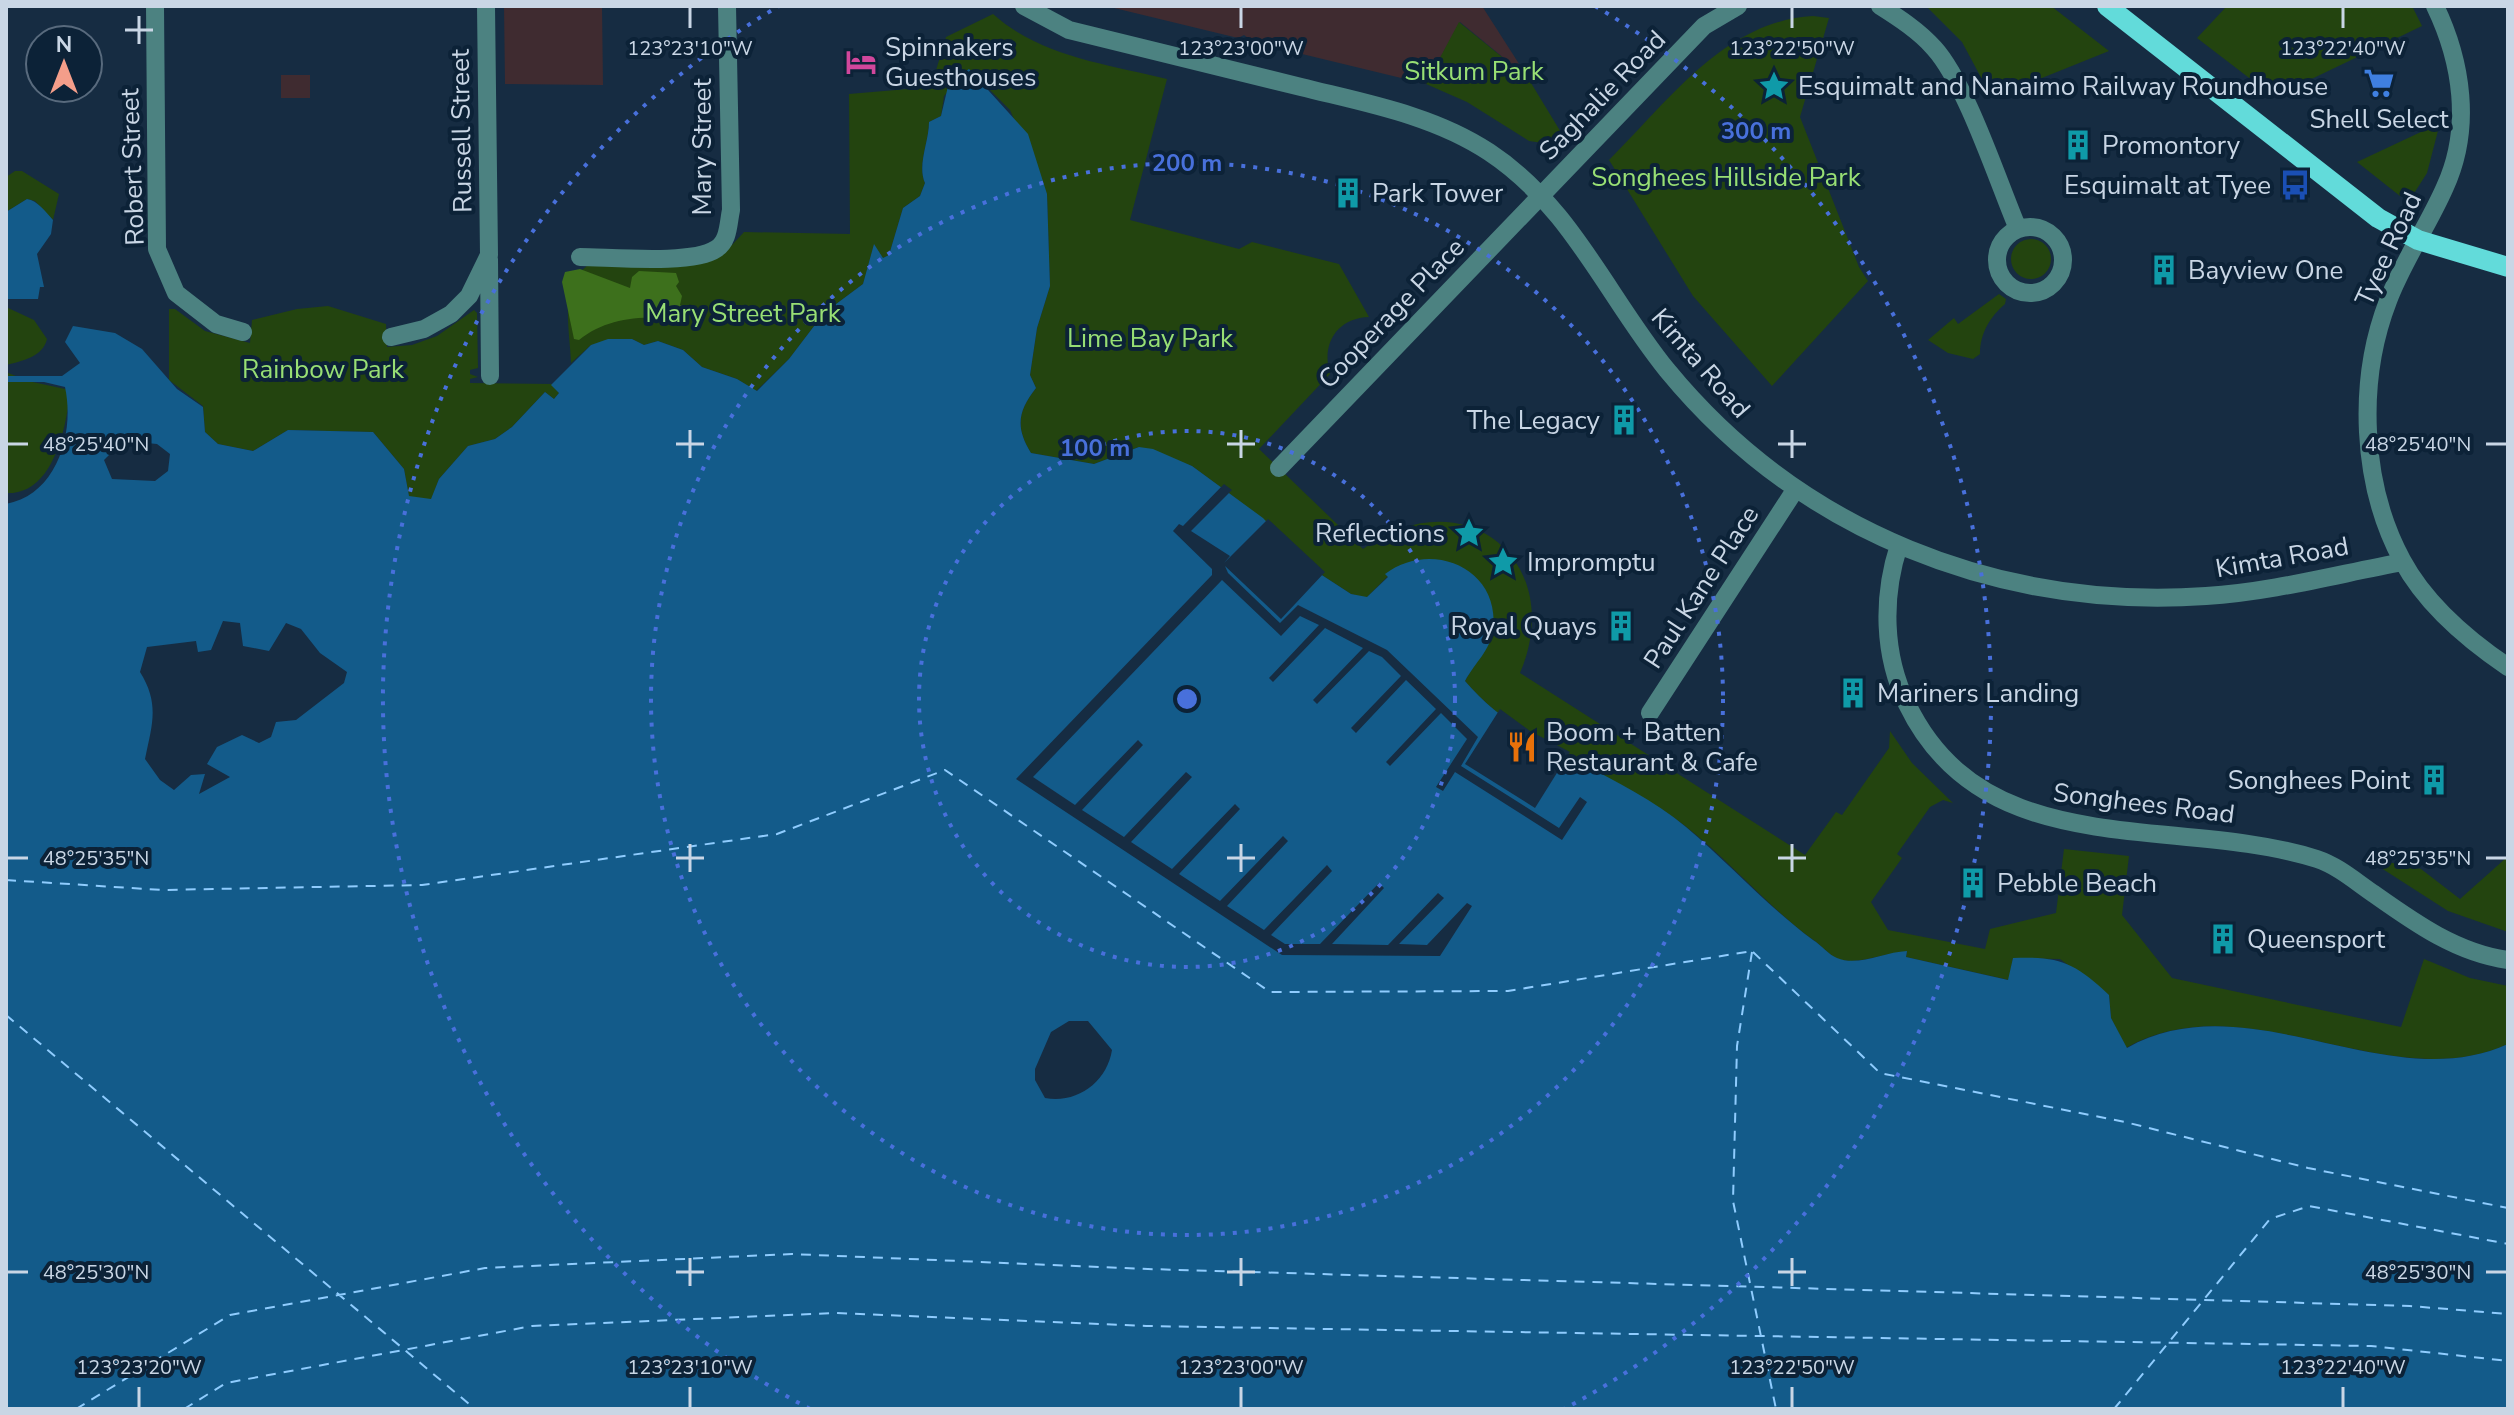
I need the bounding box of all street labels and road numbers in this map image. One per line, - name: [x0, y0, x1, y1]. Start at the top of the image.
- street label: Saghalie Road: [1531, 23, 1673, 168]
- street label: Russell Street: [443, 48, 480, 213]
- street label: Mary Street: [685, 78, 720, 216]
- street label: Robert Street: [112, 87, 153, 246]
- street label: Tyee Road: [2347, 187, 2430, 312]
- street label: Cooperage Place: [1310, 230, 1472, 396]
- street label: Kimta Road: [1643, 301, 1758, 426]
- street label: Paul Kane Place: [1636, 499, 1767, 675]
- street label: Kimta Road: [2213, 529, 2351, 586]
- street label: Songhees Road: [2051, 775, 2237, 832]

